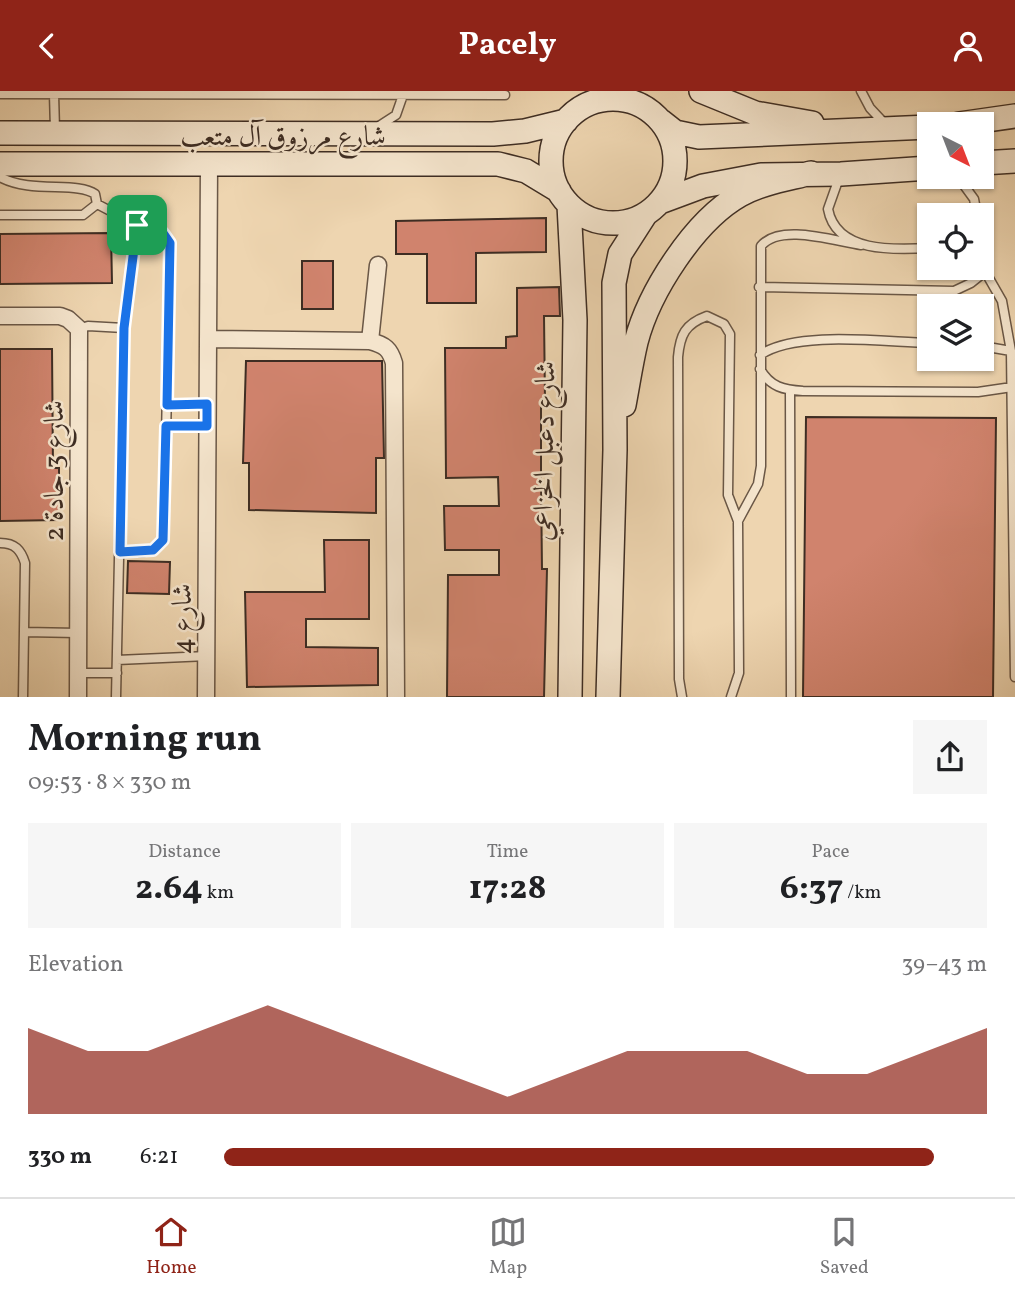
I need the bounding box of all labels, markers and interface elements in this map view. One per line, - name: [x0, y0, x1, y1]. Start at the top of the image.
- text: Pacely: [458, 24, 557, 68]
- icon: back: [28, 27, 66, 65]
- icon: person: [949, 27, 987, 65]
- north arrow: [917, 112, 994, 189]
- map controls: [917, 112, 994, 371]
- street label: شارع مرزوق آل متعب: [180, 118, 386, 159]
- pin: [107, 195, 167, 255]
- button: locate: [917, 203, 994, 280]
- icon: arrive: [118, 206, 156, 244]
- button: layers: [917, 294, 994, 371]
- street label: شارع دعبل الخزاعي: [524, 361, 569, 541]
- street label: شارع 3 جادة 2: [36, 400, 77, 542]
- street label: شارع 4: [164, 584, 205, 654]
- text: Morning run: [28, 714, 262, 767]
- button: share: [913, 720, 987, 794]
- text: 09:53 · 8 × 330 m: [28, 767, 191, 799]
- text: Distance: [148, 839, 221, 865]
- text: Time: [487, 839, 528, 865]
- text: Pace: [811, 839, 850, 865]
- text: 2.64: [135, 865, 203, 913]
- text: 17:28: [468, 865, 547, 913]
- text: 6:37: [780, 865, 843, 913]
- text: km: [203, 880, 234, 906]
- text: /km: [843, 880, 881, 906]
- text: Elevation: [28, 949, 124, 981]
- text: 39–43 m: [902, 949, 987, 981]
- text: 330 m: [28, 1141, 92, 1173]
- text: 6:21: [140, 1141, 178, 1173]
- tab: Home: [146, 1213, 197, 1281]
- tab: Map: [489, 1213, 527, 1281]
- tab: Saved: [820, 1213, 869, 1281]

